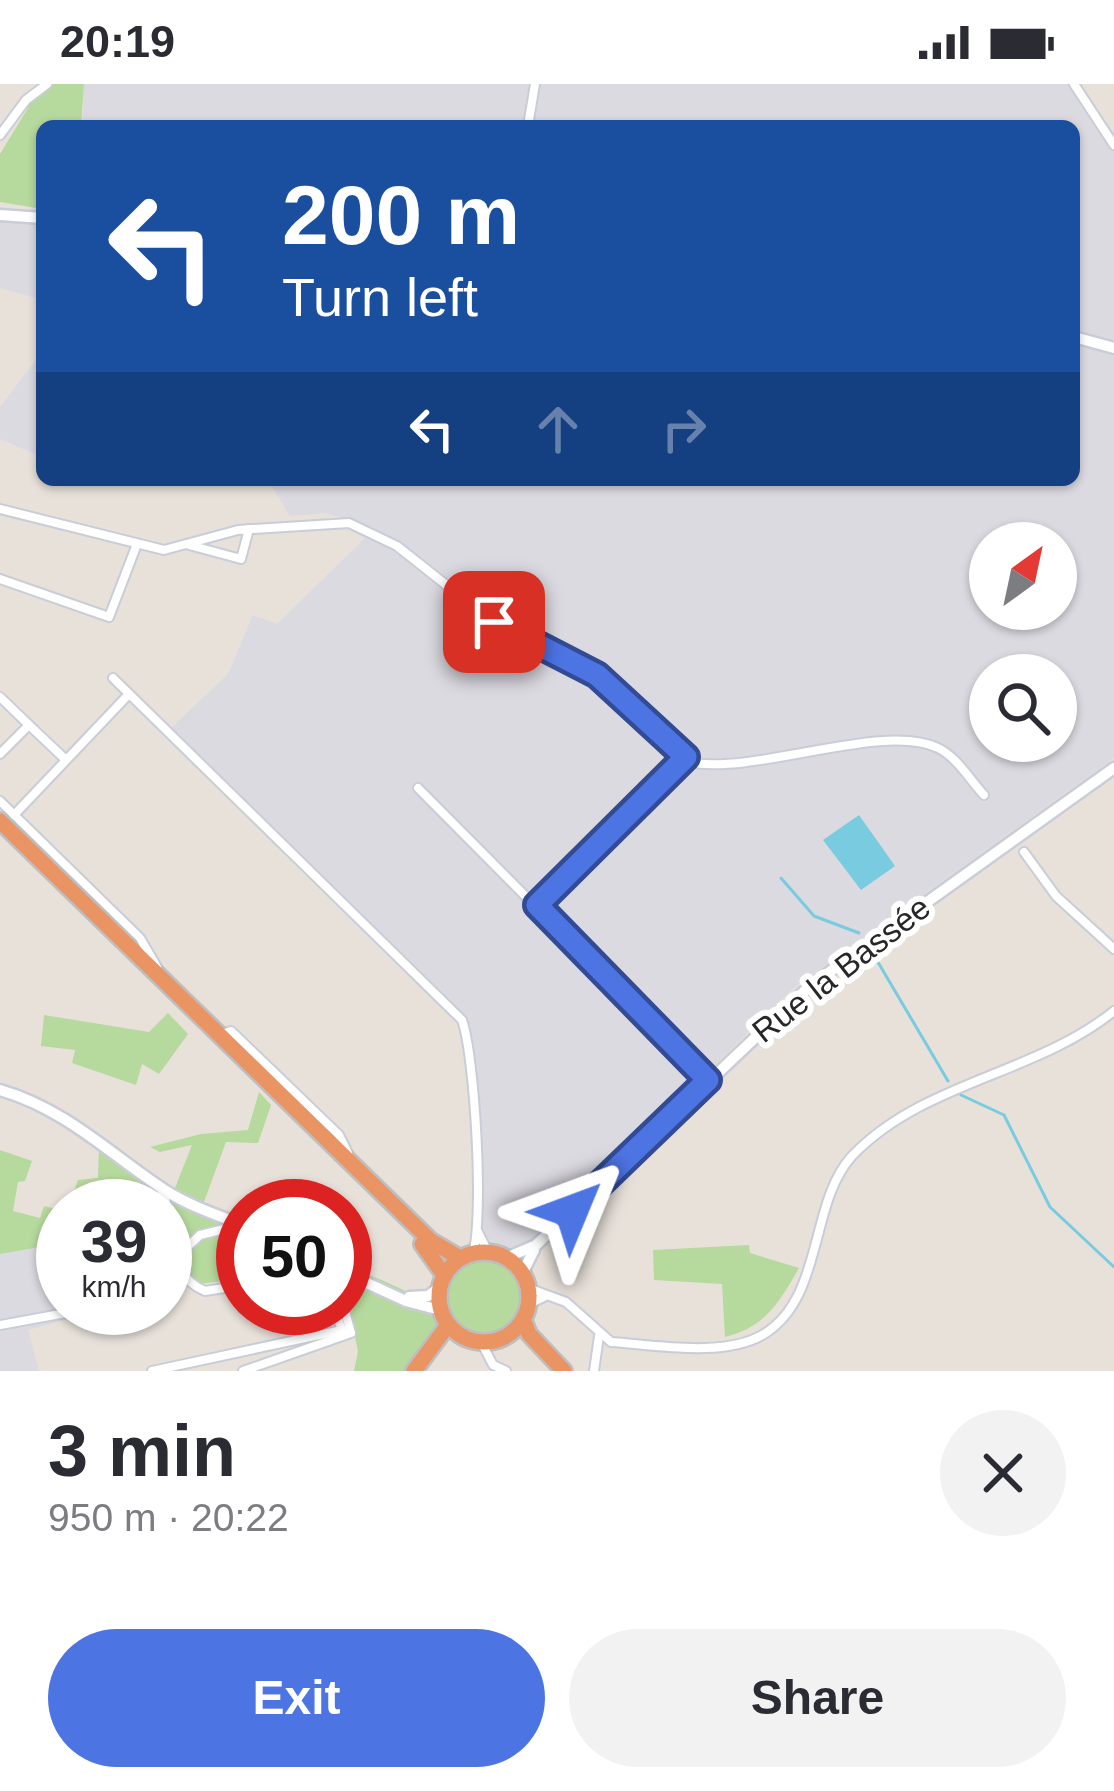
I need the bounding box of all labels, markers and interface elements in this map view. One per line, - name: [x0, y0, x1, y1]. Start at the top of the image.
- text: 20:19: [60, 16, 175, 67]
- icon: left: [84, 168, 240, 324]
- text: 200 m: [282, 168, 520, 262]
- text: Turn left: [282, 267, 478, 327]
- icon: left: [399, 396, 465, 462]
- icon: ahead: [525, 396, 591, 462]
- icon: right: [651, 396, 717, 462]
- north arrow: [969, 522, 1077, 630]
- map controls: [969, 522, 1077, 762]
- pin: [443, 571, 545, 673]
- icon: arrive: [461, 589, 527, 655]
- button: search: [969, 654, 1077, 762]
- street label: Rue la Bassée: [745, 888, 937, 1050]
- position arrow: [509, 1148, 635, 1274]
- speed limit sign: 50: [216, 1179, 372, 1335]
- text: 39: [81, 1208, 147, 1275]
- text: km/h: [81, 1270, 147, 1303]
- button: close: [940, 1410, 1066, 1536]
- text: 3 min: [48, 1411, 236, 1491]
- text: 950 m · 20:22: [48, 1496, 289, 1539]
- button: Exit: [48, 1629, 545, 1767]
- button: Share: [569, 1629, 1066, 1767]

